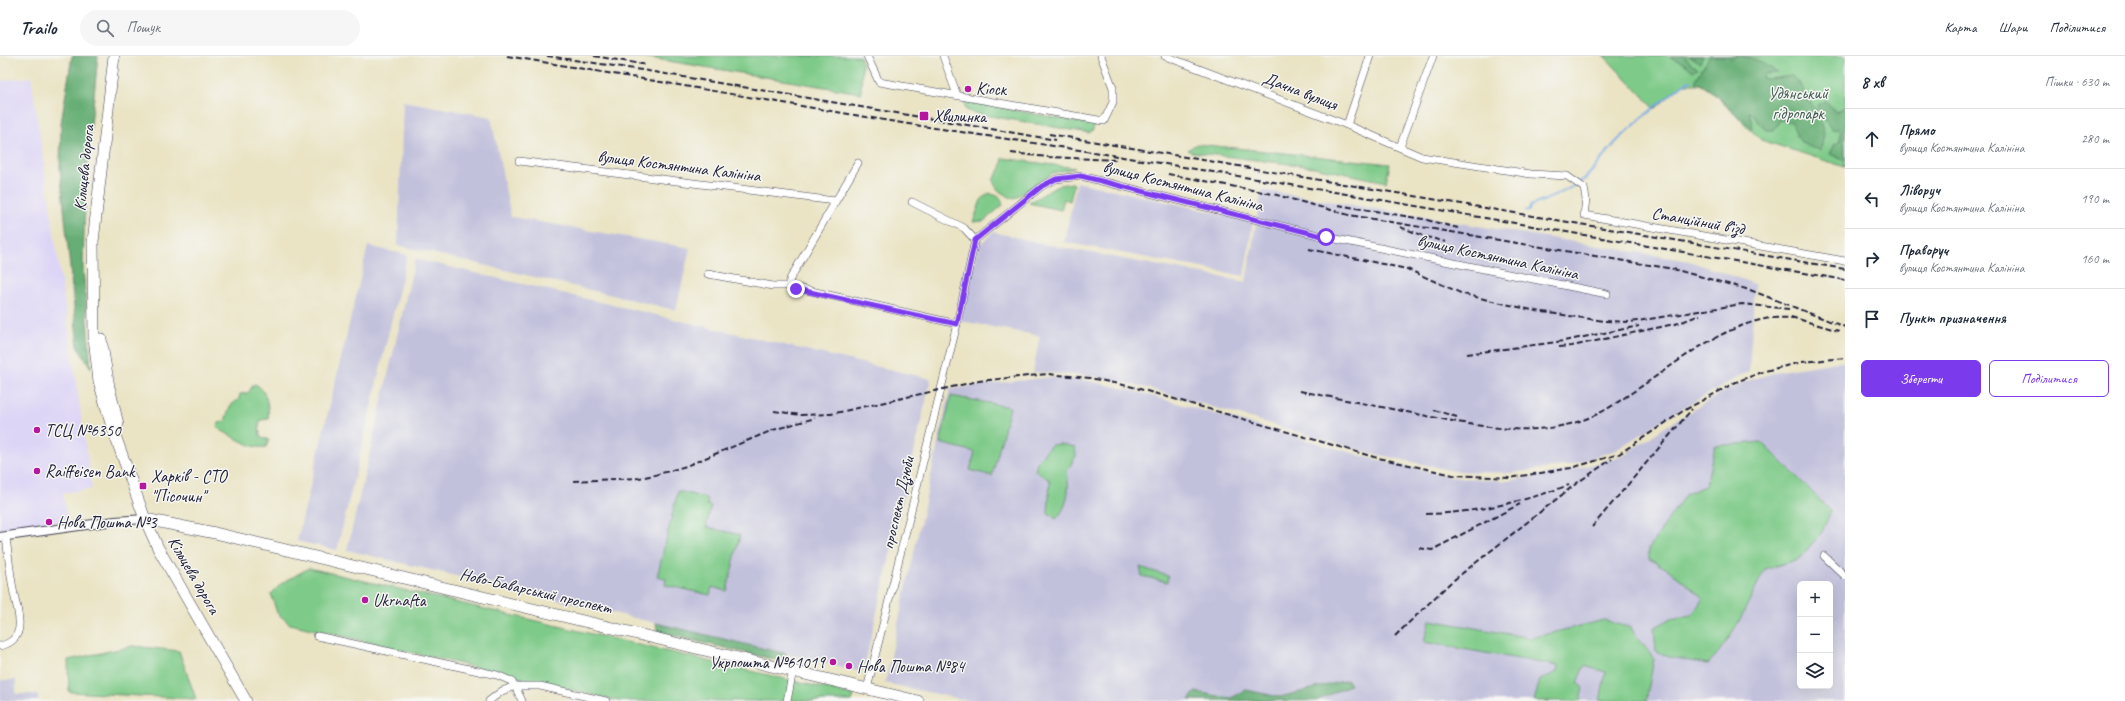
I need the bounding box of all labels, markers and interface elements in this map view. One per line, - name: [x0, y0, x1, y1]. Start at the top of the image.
- search box: [80, 10, 360, 46]
- text: Trailo: [20, 16, 56, 40]
- icon: search: [94, 17, 116, 39]
- text: Пошук: [126, 18, 160, 37]
- text: Карта: [1945, 19, 1977, 36]
- text: Шари: [1999, 19, 2027, 36]
- text: Поділитися: [2049, 19, 2105, 36]
- street label: Дачна вулиця: [1260, 67, 1342, 115]
- text: 8 хв: [1861, 72, 1884, 93]
- text: Пішки · 630 m: [2045, 74, 2109, 90]
- place label: Кіоск: [976, 79, 1008, 100]
- park label: Удянський гідропарк: [1768, 83, 1829, 124]
- marker: Кіоск: [963, 84, 973, 94]
- place label: Хвилинка: [933, 106, 988, 127]
- marker: Хвилинка: [918, 110, 930, 122]
- text: Прямо: [1899, 121, 1935, 140]
- street label: Кільцева дорога: [69, 123, 99, 212]
- icon: ahead: [1861, 128, 1883, 150]
- text: 280 m: [2081, 131, 2109, 147]
- text: вулиця Костянтина Калініна: [1899, 140, 2025, 156]
- street label: вулиця Костянтина Калініна: [596, 146, 763, 187]
- street label: вулиця Костянтина Калініна: [1101, 156, 1267, 216]
- text: Ліворуч: [1899, 181, 1940, 200]
- icon: left: [1861, 188, 1883, 210]
- text: 190 m: [2081, 191, 2109, 207]
- text: вулиця Костянтина Калініна: [1899, 200, 2025, 216]
- street label: Станційний в’їзд: [1650, 203, 1747, 241]
- route start: [1317, 228, 1335, 246]
- street label: вулиця Костянтина Калініна: [1416, 230, 1582, 285]
- text: Праворуч: [1899, 241, 1948, 260]
- icon: right: [1861, 248, 1883, 270]
- text: 160 m: [2081, 251, 2109, 267]
- text: вулиця Костянтина Калініна: [1899, 260, 2025, 276]
- route end: [787, 280, 805, 298]
- icon: arrive: [1861, 308, 1883, 330]
- text: Пункт призначення: [1899, 309, 2006, 328]
- button: Зберегти: [1861, 360, 1981, 397]
- button: Поділитися: [1989, 360, 2109, 397]
- place label: ТСЦ №6350: [45, 420, 122, 441]
- marker: ТСЦ №6350: [32, 425, 42, 435]
- street label: проспект Дзюби: [877, 453, 920, 552]
- place label: Raiffeisen Bank: [45, 461, 136, 482]
- marker: Raiffeisen Bank: [32, 466, 42, 476]
- place label: Харків - СТО "Пісочин": [151, 466, 229, 507]
- marker: Харків - СТО "Пісочин": [138, 481, 148, 491]
- place label: Нова Пошта №3: [57, 512, 158, 533]
- marker: Нова Пошта №3: [44, 517, 54, 527]
- street label: Кільцева дорога: [163, 532, 225, 619]
- street label: Ново-Баварський проспект: [458, 563, 614, 619]
- map controls: [1797, 581, 1833, 689]
- button: +: [1797, 581, 1833, 617]
- place label: Ukrnafta: [373, 590, 427, 611]
- marker: Ukrnafta: [360, 595, 370, 605]
- button: −: [1797, 617, 1833, 653]
- place label: Укрпошта №61019: [709, 652, 826, 673]
- button: layers: [1797, 653, 1833, 689]
- place label: Нова Пошта №84: [857, 656, 967, 677]
- marker: Укрпошта №61019: [828, 657, 838, 667]
- marker: Нова Пошта №84: [844, 661, 854, 671]

